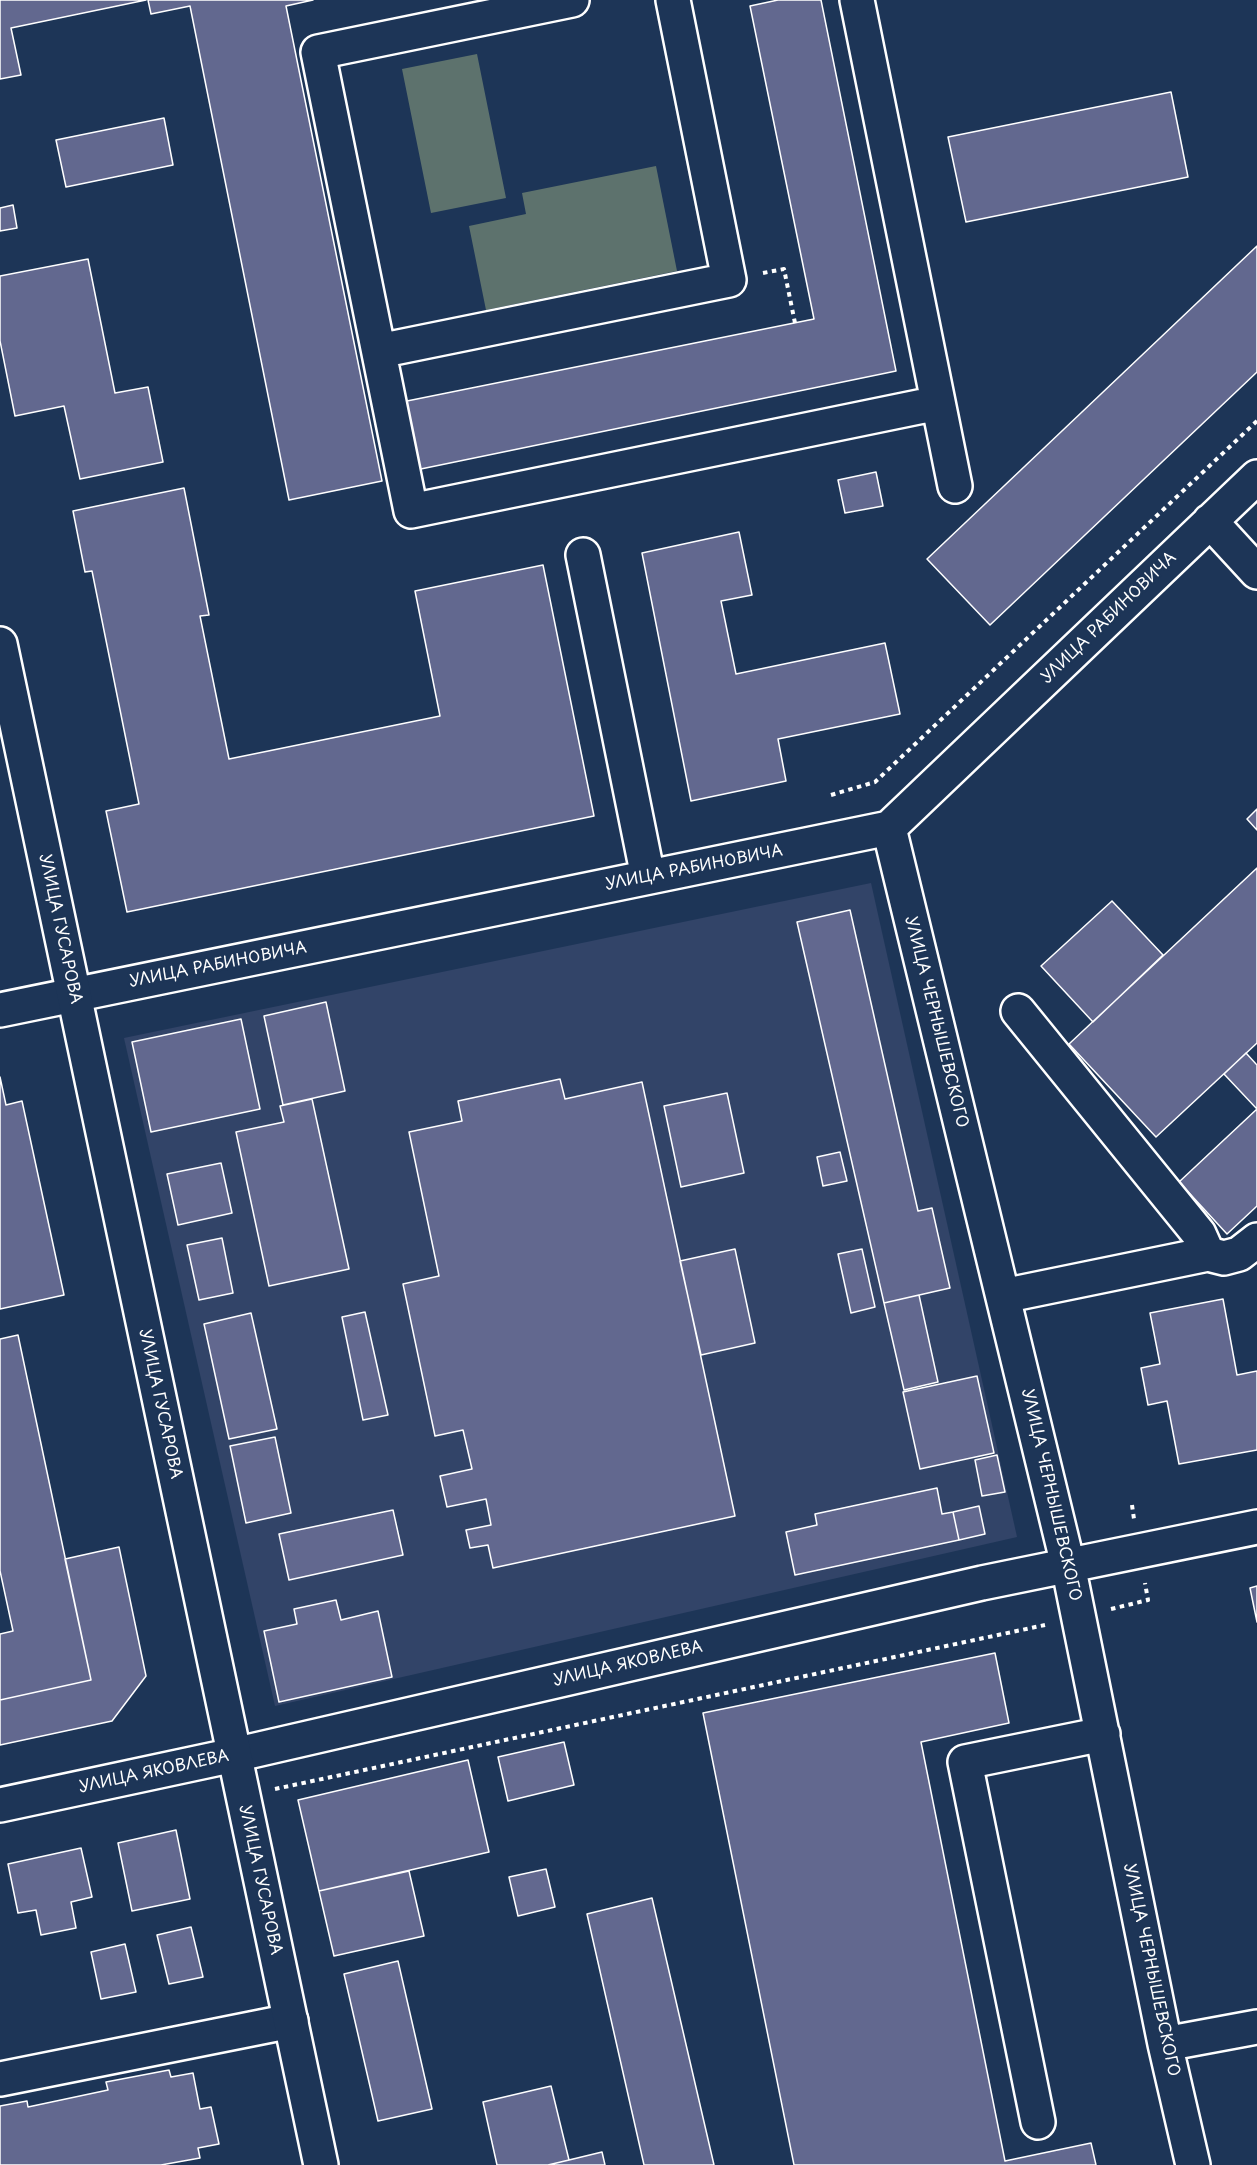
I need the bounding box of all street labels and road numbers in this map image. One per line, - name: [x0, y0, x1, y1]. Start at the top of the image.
- street label: УЛИЦА РАБИНОВИЧА: [1038, 549, 1180, 687]
- street label: УЛИЦА РАБИНОВИЧА: [604, 841, 784, 895]
- street label: УЛИЦА ГУСАРОВА: [35, 852, 85, 1006]
- street label: УЛИЦА ЧЕРНЫШЕВСКОГО: [900, 914, 972, 1130]
- street label: УЛИЦА РАБИНОВИЧА: [128, 938, 308, 992]
- street label: УЛИЦА ГУСАРОВА: [135, 1327, 185, 1481]
- street label: УЛИЦА ЧЕРНЫШЕВСКОГО: [1017, 1387, 1085, 1603]
- street label: УЛИЦА ЯКОВЛЕВА: [552, 1637, 704, 1691]
- street label: УЛИЦА ЯКОВЛЕВА: [77, 1747, 231, 1797]
- street label: УЛИЦА ГУСАРОВА: [235, 1803, 285, 1957]
- street label: УЛИЦА ЧЕРНЫШЕВСКОГО: [1119, 1862, 1183, 2078]

